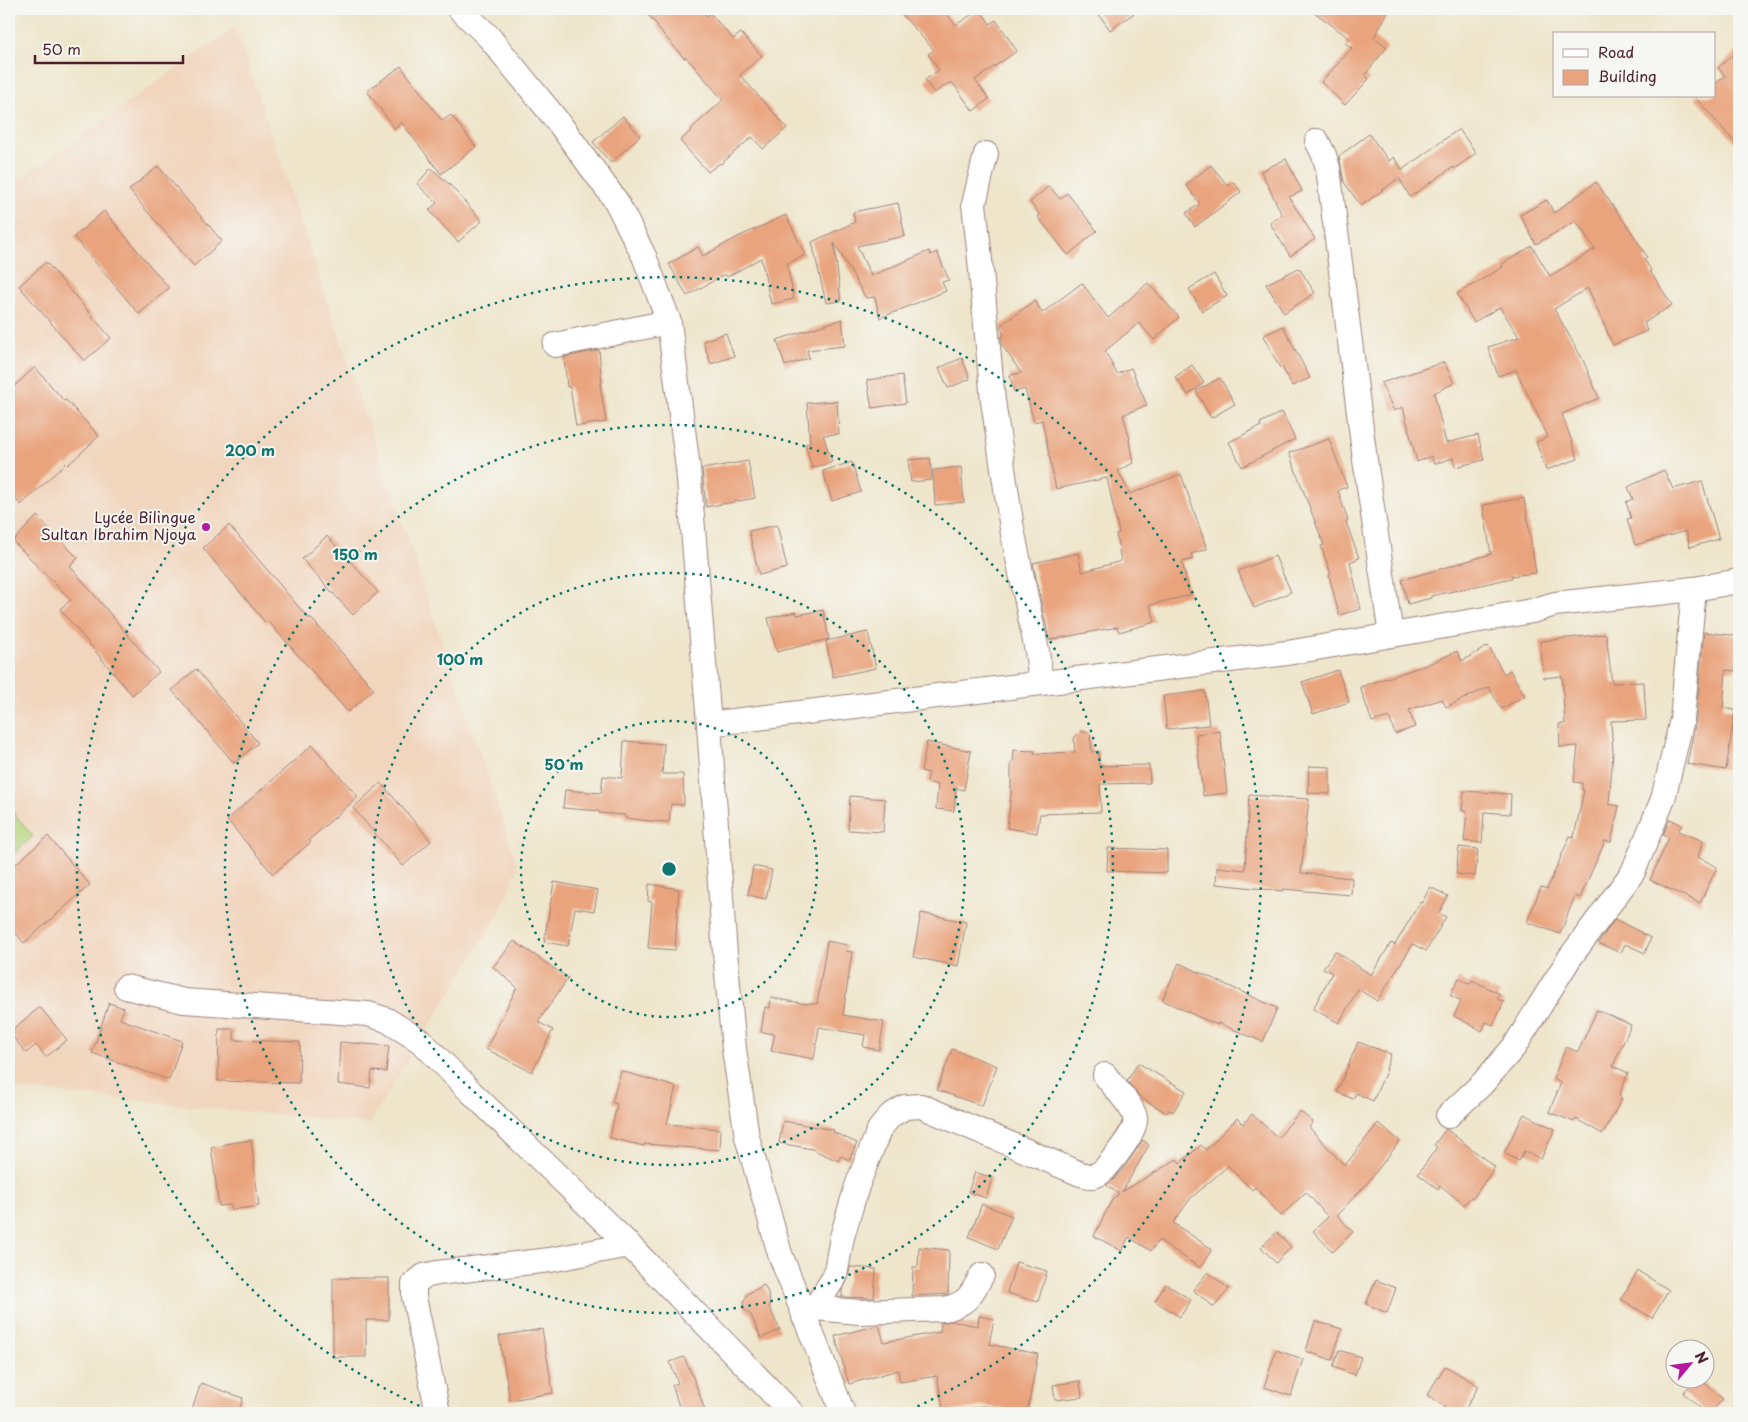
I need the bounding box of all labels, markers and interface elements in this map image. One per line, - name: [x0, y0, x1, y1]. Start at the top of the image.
- scale bar: [35, 32, 182, 64]
- legend: [1553, 32, 1716, 98]
- text: 50 m: [42, 37, 81, 60]
- text: Road: [1598, 40, 1634, 63]
- text: Building: [1598, 64, 1657, 87]
- text: 200 m: [225, 438, 275, 461]
- place label: Lycée Bilingue Sultan Ibrahim Njoya: [41, 505, 197, 545]
- marker: Lycée Bilingue Sultan Ibrahim Njoya: [200, 521, 212, 533]
- text: 150 m: [332, 542, 378, 565]
- text: 100 m: [437, 647, 483, 670]
- text: 50 m: [545, 752, 583, 775]
- centre of rings: [660, 860, 678, 878]
- north arrow: [1666, 1340, 1716, 1390]
- text: N: [1690, 1348, 1714, 1367]

